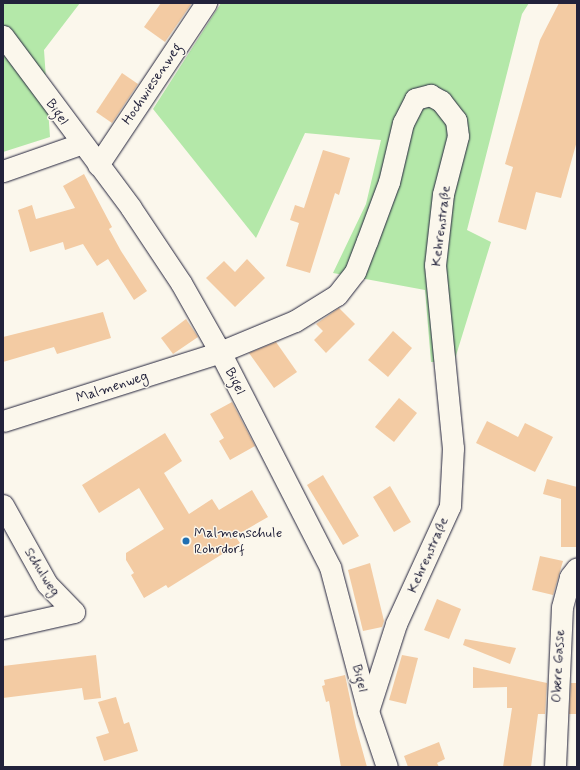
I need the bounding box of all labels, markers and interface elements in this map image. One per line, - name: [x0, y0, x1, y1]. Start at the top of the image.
- street label: Hochwiesenweg: [118, 40, 186, 128]
- street label: Bigel: [42, 96, 72, 128]
- street label: Kehrenstraße: [428, 185, 454, 267]
- street label: Bigel: [221, 365, 249, 397]
- street label: Malmenweg: [74, 368, 150, 406]
- street label: Kehrenstraße: [404, 514, 452, 596]
- place label: Malmenschule Rohrdorf: [194, 525, 282, 558]
- marker: Malmenschule Rohrdorf: [181, 536, 191, 546]
- street label: Schulweg: [21, 545, 63, 599]
- street label: Obere Gasse: [548, 629, 568, 703]
- street label: Bigel: [348, 663, 372, 693]

